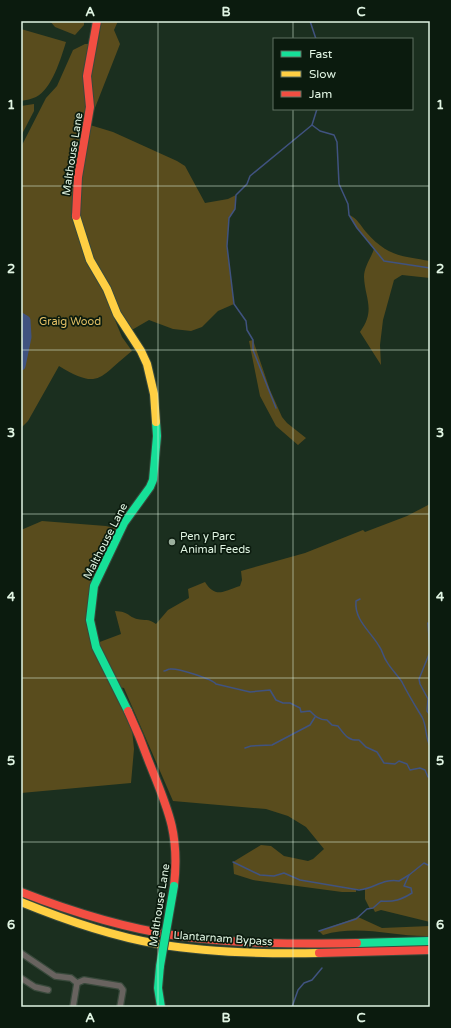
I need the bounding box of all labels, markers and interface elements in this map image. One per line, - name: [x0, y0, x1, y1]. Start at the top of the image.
- text: A: [85, 4, 95, 20]
- text: B: [221, 4, 231, 20]
- text: C: [356, 4, 366, 20]
- legend: [273, 38, 413, 110]
- text: Fast: [309, 47, 333, 61]
- text: Slow: [309, 67, 336, 81]
- text: Jam: [309, 87, 332, 101]
- text: 1: [7, 97, 15, 113]
- text: 1: [436, 97, 444, 113]
- street label: Malthouse Lane: [60, 112, 85, 196]
- text: 2: [7, 261, 15, 277]
- text: 2: [436, 261, 444, 277]
- park label: Graig Wood: [39, 315, 101, 328]
- text: 3: [7, 425, 15, 441]
- text: 3: [436, 425, 444, 441]
- street label: Malthouse Lane: [81, 501, 130, 581]
- place label: Pen y Parc Animal Feeds: [180, 530, 250, 556]
- marker: Pen y Parc Animal Feeds: [167, 537, 177, 547]
- text: 4: [7, 589, 16, 605]
- text: 4: [436, 589, 445, 605]
- text: 5: [7, 753, 15, 769]
- text: 5: [436, 753, 444, 769]
- street label: Malthouse Lane: [147, 863, 172, 947]
- text: 6: [7, 917, 15, 933]
- text: 6: [436, 917, 444, 933]
- street label: Llantarnam Bypass: [173, 929, 273, 948]
- text: A: [85, 1010, 95, 1026]
- text: B: [221, 1010, 231, 1026]
- text: C: [356, 1010, 366, 1026]

